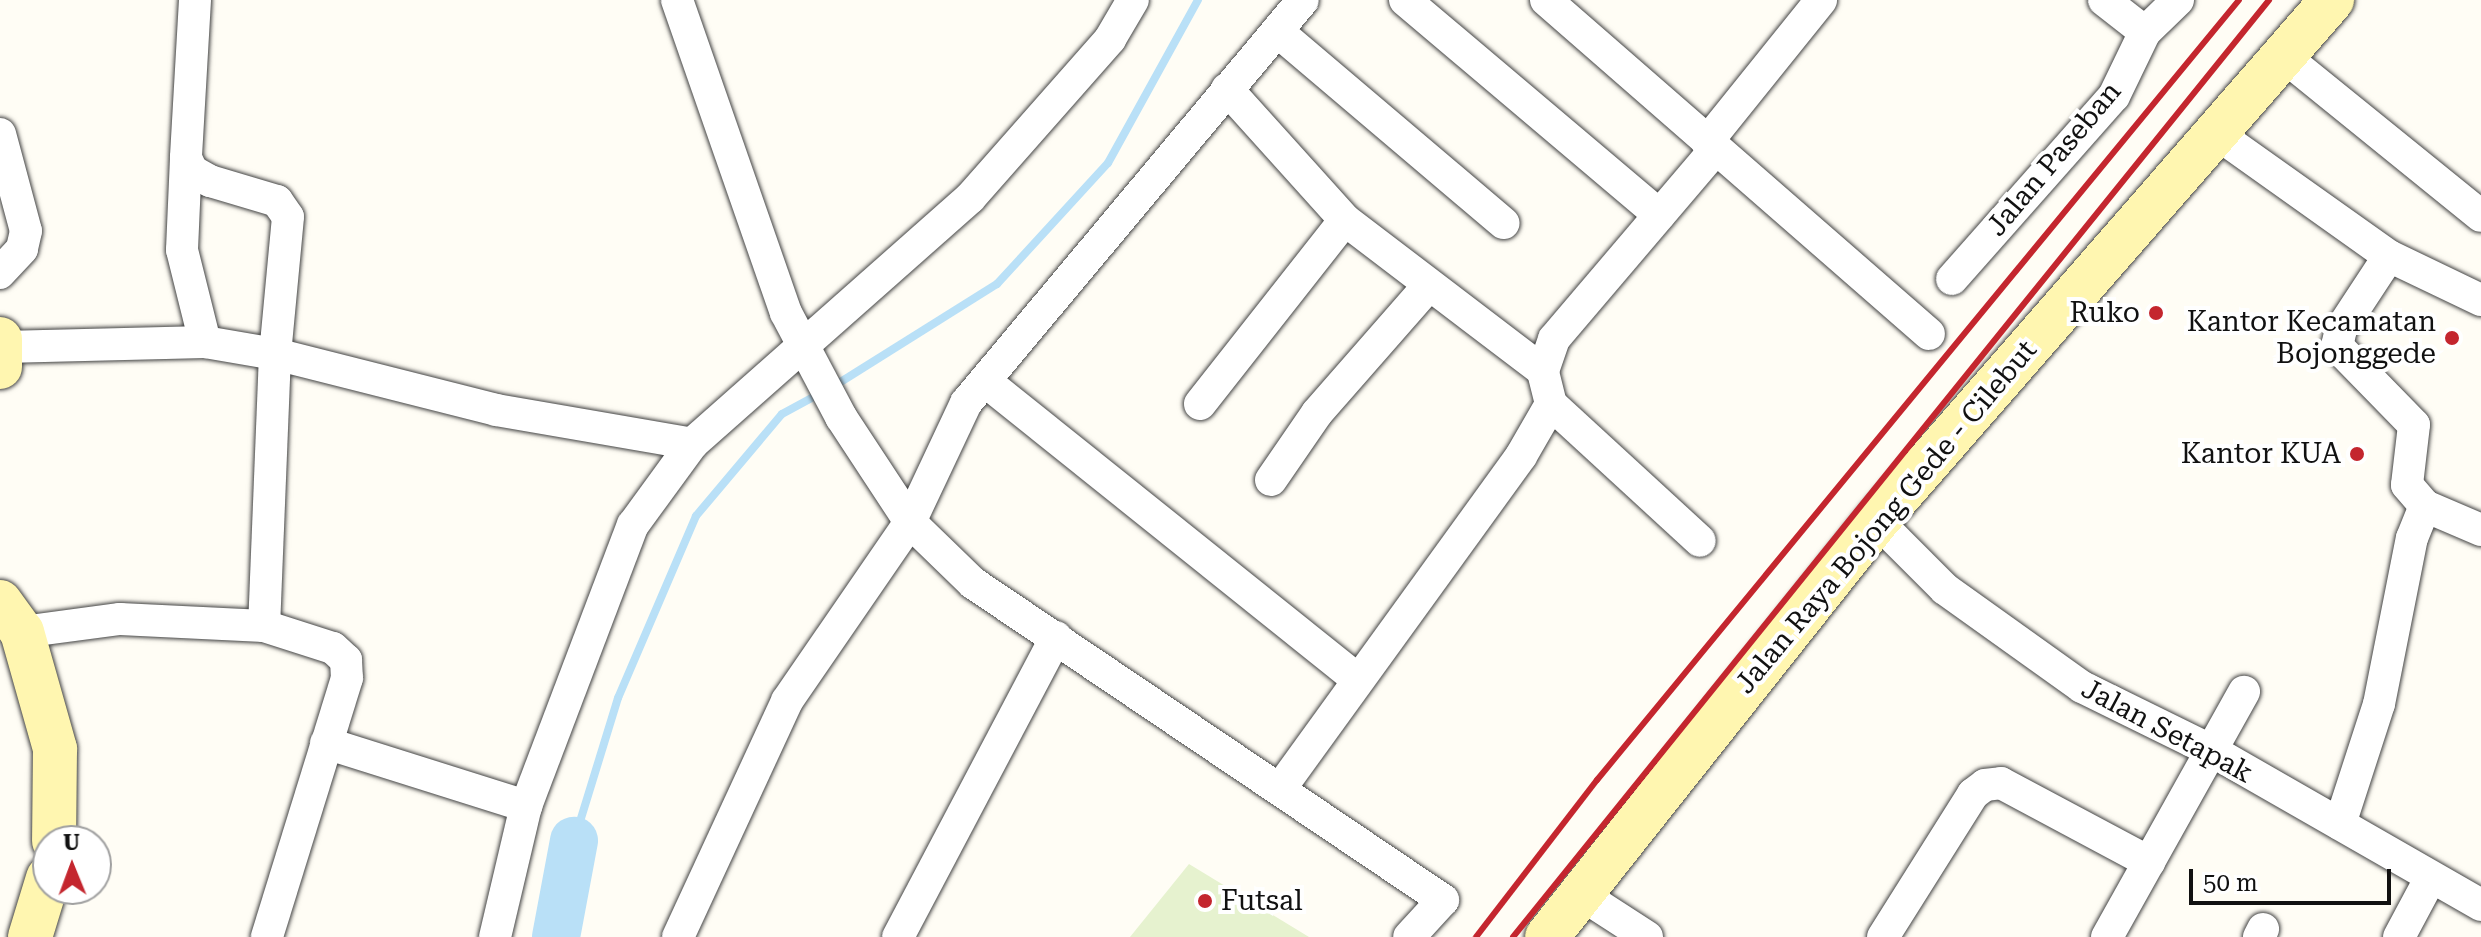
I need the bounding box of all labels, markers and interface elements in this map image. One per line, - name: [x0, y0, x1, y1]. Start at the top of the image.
- street label: Jalan Paseban: [1980, 75, 2128, 243]
- place label: Ruko: [2070, 296, 2140, 330]
- marker: Ruko: [2147, 304, 2165, 322]
- place label: Kantor Kecamatan Bojonggede: [2187, 305, 2436, 371]
- marker: Kantor Kecamatan Bojonggede: [2443, 329, 2461, 347]
- street label: Jalan Raya Bojong Gede - Cilebut: [1728, 334, 2044, 700]
- place label: Kantor KUA: [2181, 437, 2341, 471]
- marker: Kantor KUA: [2348, 445, 2366, 463]
- street label: Jalan Setapak: [2076, 672, 2258, 790]
- north arrow: [32, 825, 112, 905]
- text: U: [63, 830, 80, 855]
- scale bar: [2193, 853, 2395, 903]
- text: 50 m: [2203, 869, 2258, 897]
- place label: Futsal: [1221, 884, 1303, 918]
- marker: Futsal: [1196, 892, 1214, 910]

